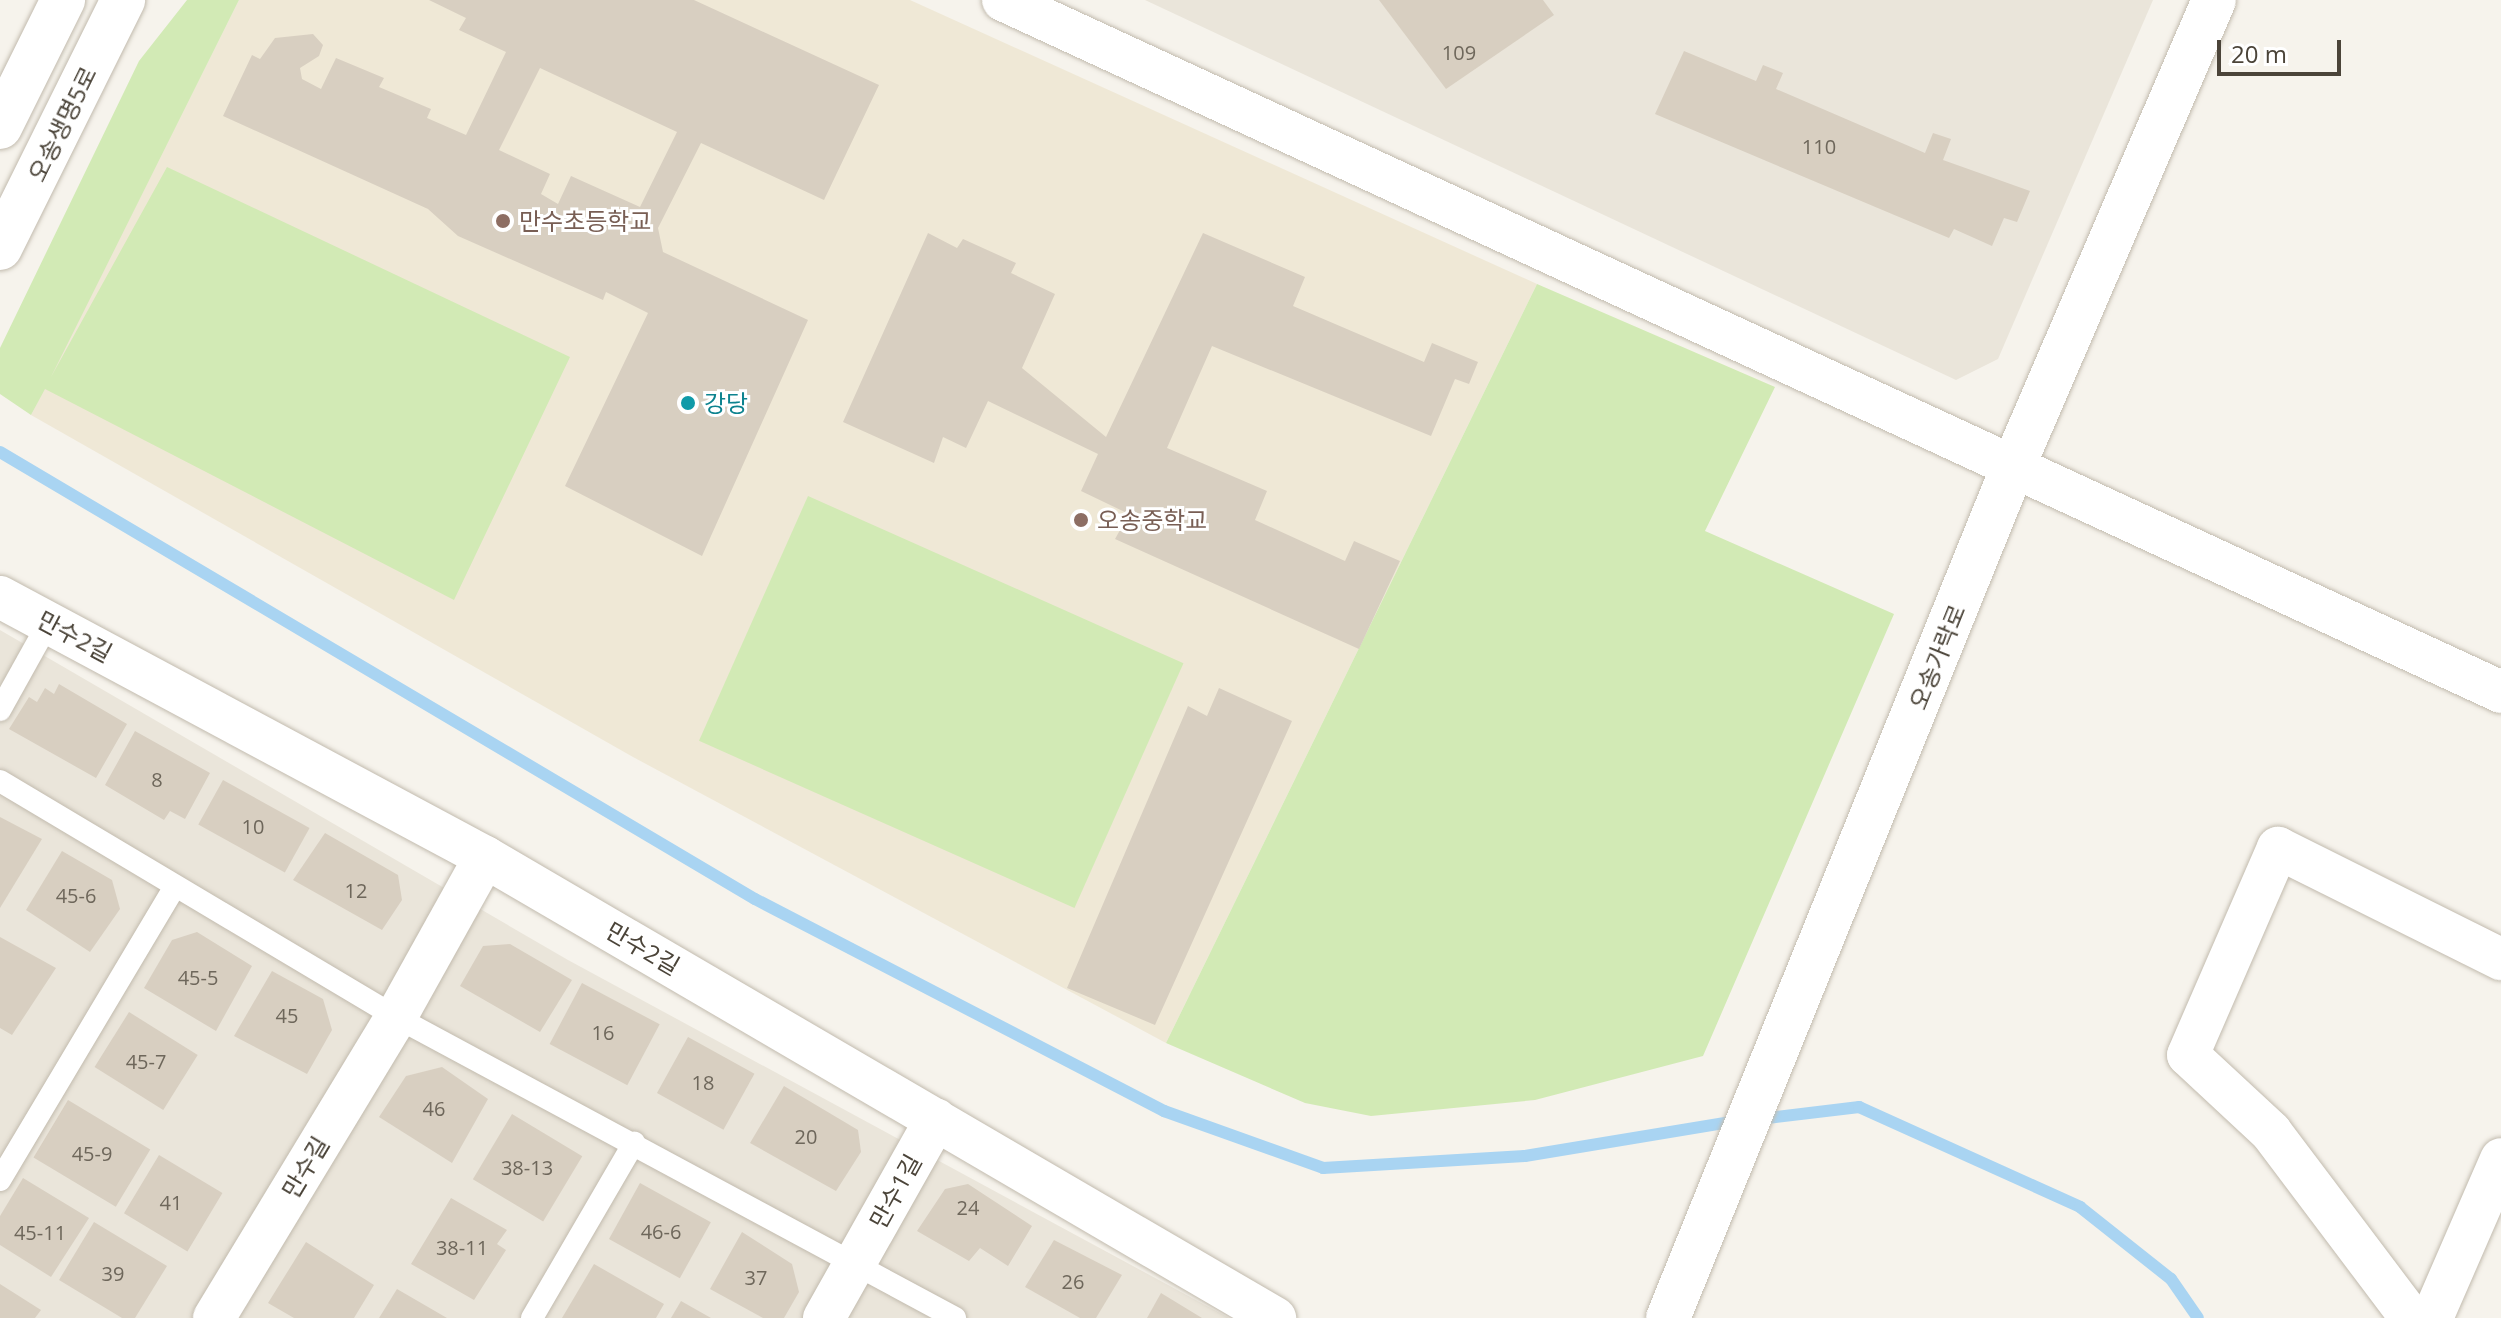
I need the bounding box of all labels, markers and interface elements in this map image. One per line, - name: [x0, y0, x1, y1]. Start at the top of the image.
- scale bar: [2221, 24, 2345, 74]
- text: 20 m: [2231, 37, 2287, 70]
- house number: 109: [1442, 40, 1476, 64]
- street label: 오송생명5로: [22, 62, 102, 186]
- house number: 110: [1802, 134, 1836, 158]
- place label: 만수초등학교: [519, 207, 651, 235]
- marker: 만수초등학교: [494, 212, 512, 230]
- place label: 강당: [704, 389, 748, 417]
- marker: 강당: [679, 394, 697, 412]
- place label: 오송중학교: [1097, 506, 1207, 534]
- marker: 오송중학교: [1072, 511, 1090, 529]
- street label: 오송가락로: [1903, 600, 1971, 714]
- street label: 만수2길: [33, 605, 117, 667]
- house number: 8: [151, 767, 163, 791]
- house number: 10: [242, 814, 264, 838]
- house number: 12: [345, 878, 367, 902]
- house number: 45-6: [56, 883, 96, 907]
- street label: 만수2길: [601, 916, 685, 980]
- house number: 45-5: [178, 965, 218, 989]
- house number: 45: [276, 1003, 298, 1027]
- house number: 16: [592, 1020, 614, 1044]
- house number: 45-7: [126, 1049, 166, 1073]
- house number: 18: [692, 1070, 714, 1094]
- house number: 46: [423, 1096, 445, 1120]
- house number: 20: [795, 1124, 817, 1148]
- street label: 만수길: [276, 1131, 334, 1203]
- house number: 45-9: [72, 1141, 112, 1165]
- street label: 만수1길: [863, 1149, 927, 1233]
- house number: 38-13: [501, 1155, 553, 1179]
- house number: 41: [160, 1190, 182, 1214]
- house number: 24: [957, 1195, 979, 1219]
- house number: 46-6: [641, 1219, 681, 1243]
- house number: 45-11: [14, 1220, 66, 1244]
- house number: 38-11: [436, 1235, 488, 1259]
- house number: 39: [102, 1261, 124, 1285]
- house number: 37: [745, 1265, 767, 1289]
- house number: 26: [1062, 1269, 1084, 1293]

